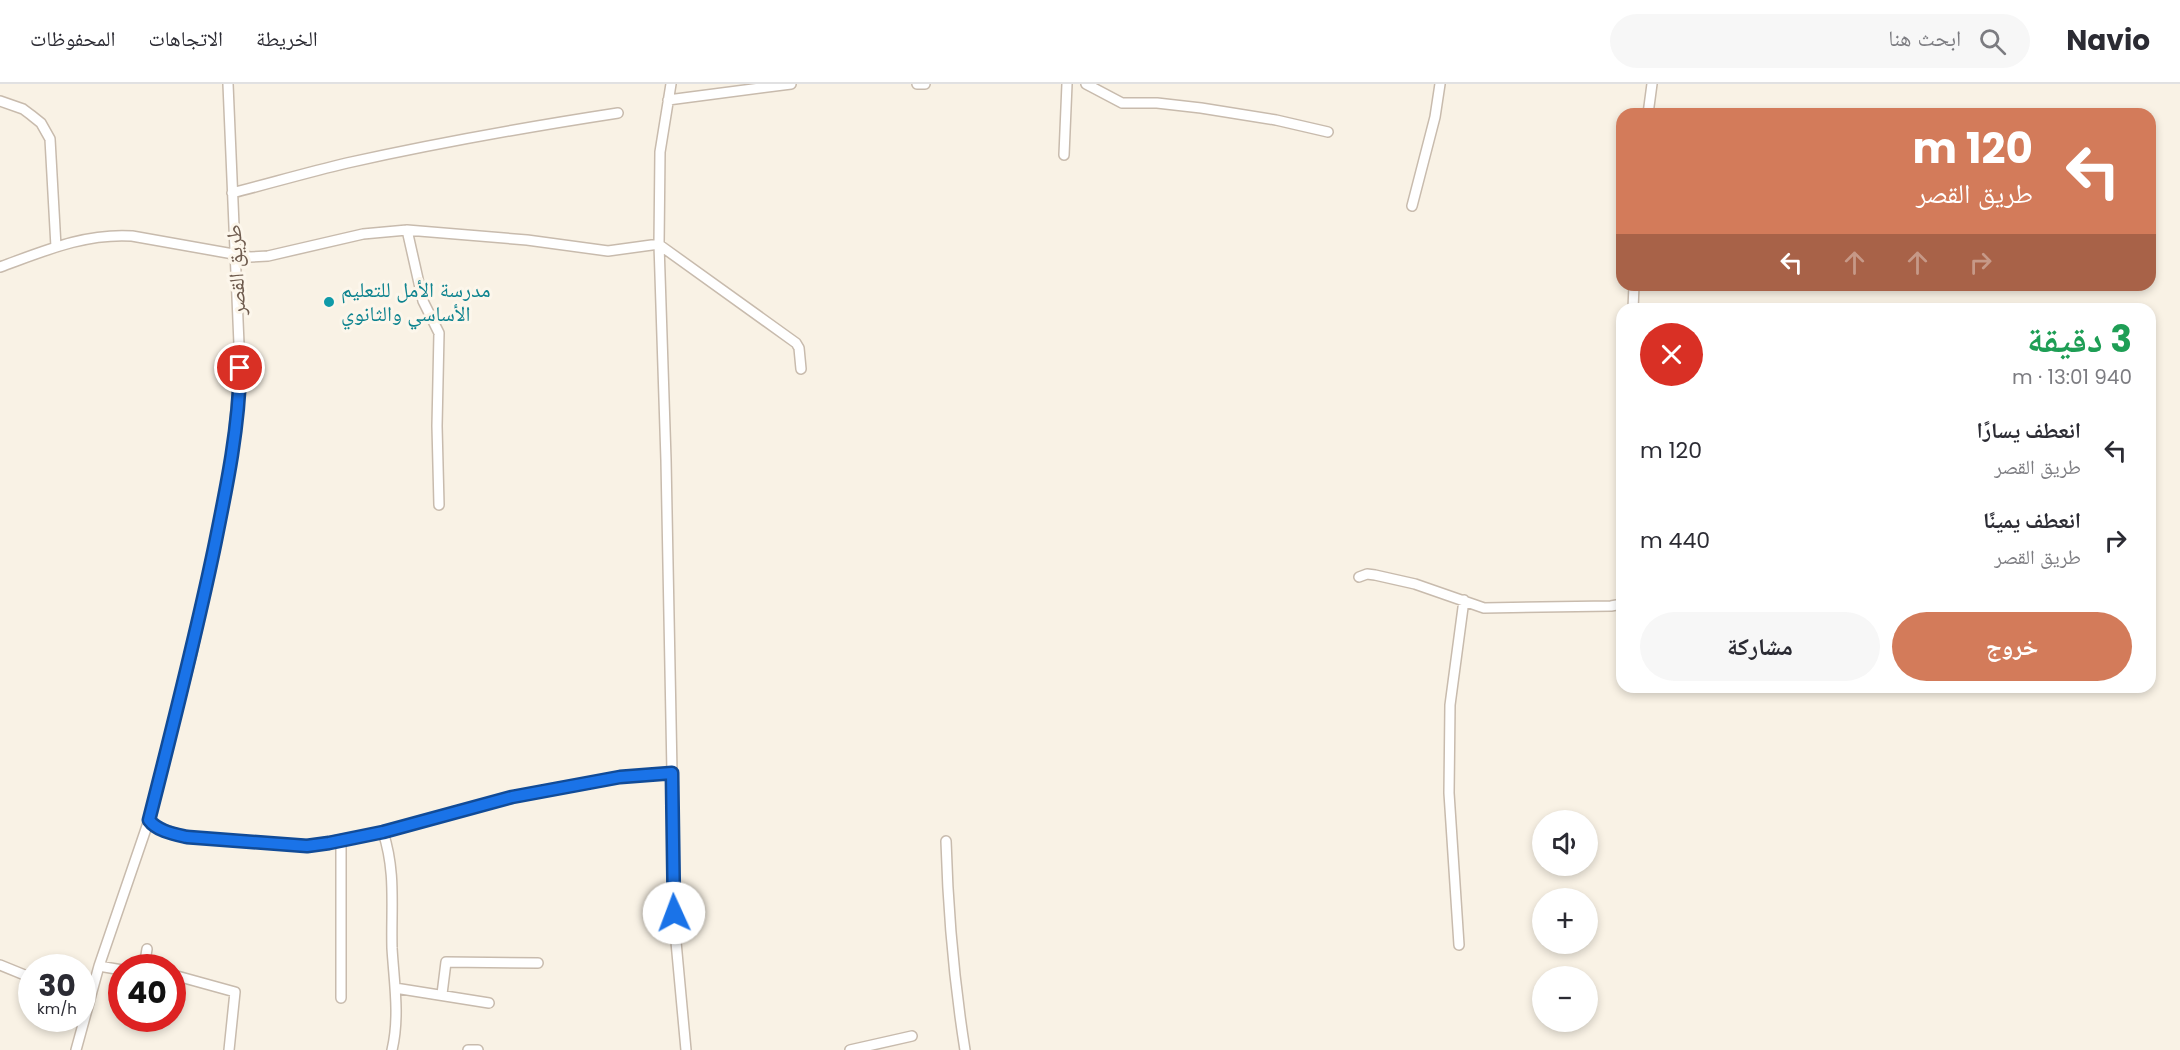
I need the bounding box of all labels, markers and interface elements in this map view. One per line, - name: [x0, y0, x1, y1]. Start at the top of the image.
- search box: [1610, 14, 2030, 68]
- text: Navio: [2066, 21, 2150, 60]
- text: ابحث هنا: [1888, 23, 1961, 54]
- text: المحفوظات: [30, 24, 115, 53]
- text: الاتجاهات: [148, 24, 223, 53]
- text: الخريطة: [256, 24, 318, 53]
- icon: search: [1976, 25, 2009, 58]
- text: 120 m: [1912, 119, 2033, 178]
- icon: left: [2054, 132, 2132, 210]
- text: طريق القصر: [1916, 175, 2033, 212]
- street label: طريق القصر: [219, 224, 252, 317]
- icon: left: [1775, 246, 1808, 279]
- icon: ahead: [1838, 246, 1871, 279]
- icon: ahead: [1901, 246, 1934, 279]
- icon: right: [1964, 246, 1997, 279]
- place label: مدرسة الأمل للتعليم الأساسي والثانوي: [341, 275, 491, 330]
- marker: مدرسة الأمل للتعليم الأساسي والثانوي: [322, 295, 336, 309]
- text: 3 دقيقة: [2027, 314, 2132, 365]
- button: close: [1640, 323, 1703, 386]
- pin: [214, 342, 265, 393]
- icon: arrive: [223, 351, 256, 384]
- text: 940 m · 13:01: [2012, 363, 2132, 391]
- text: انعطف يسارًا: [1977, 415, 2081, 446]
- icon: left: [2099, 434, 2132, 467]
- text: 120 m: [1640, 435, 1702, 466]
- text: طريق القصر: [1994, 453, 2081, 481]
- text: انعطف يمينًا: [1983, 505, 2081, 536]
- icon: right: [2099, 524, 2132, 557]
- text: 440 m: [1640, 525, 1710, 556]
- text: طريق القصر: [1994, 543, 2081, 571]
- button: مشاركة: [1640, 612, 1880, 681]
- button: خروج: [1892, 612, 2132, 681]
- map controls: [1532, 810, 1598, 1032]
- button: sound: [1532, 810, 1598, 876]
- position arrow: [642, 881, 706, 945]
- button: +: [1532, 888, 1598, 954]
- speed limit sign: 40: [108, 954, 186, 1032]
- text: 30: [38, 964, 76, 1007]
- button: −: [1532, 966, 1598, 1032]
- text: km/h: [37, 998, 77, 1019]

